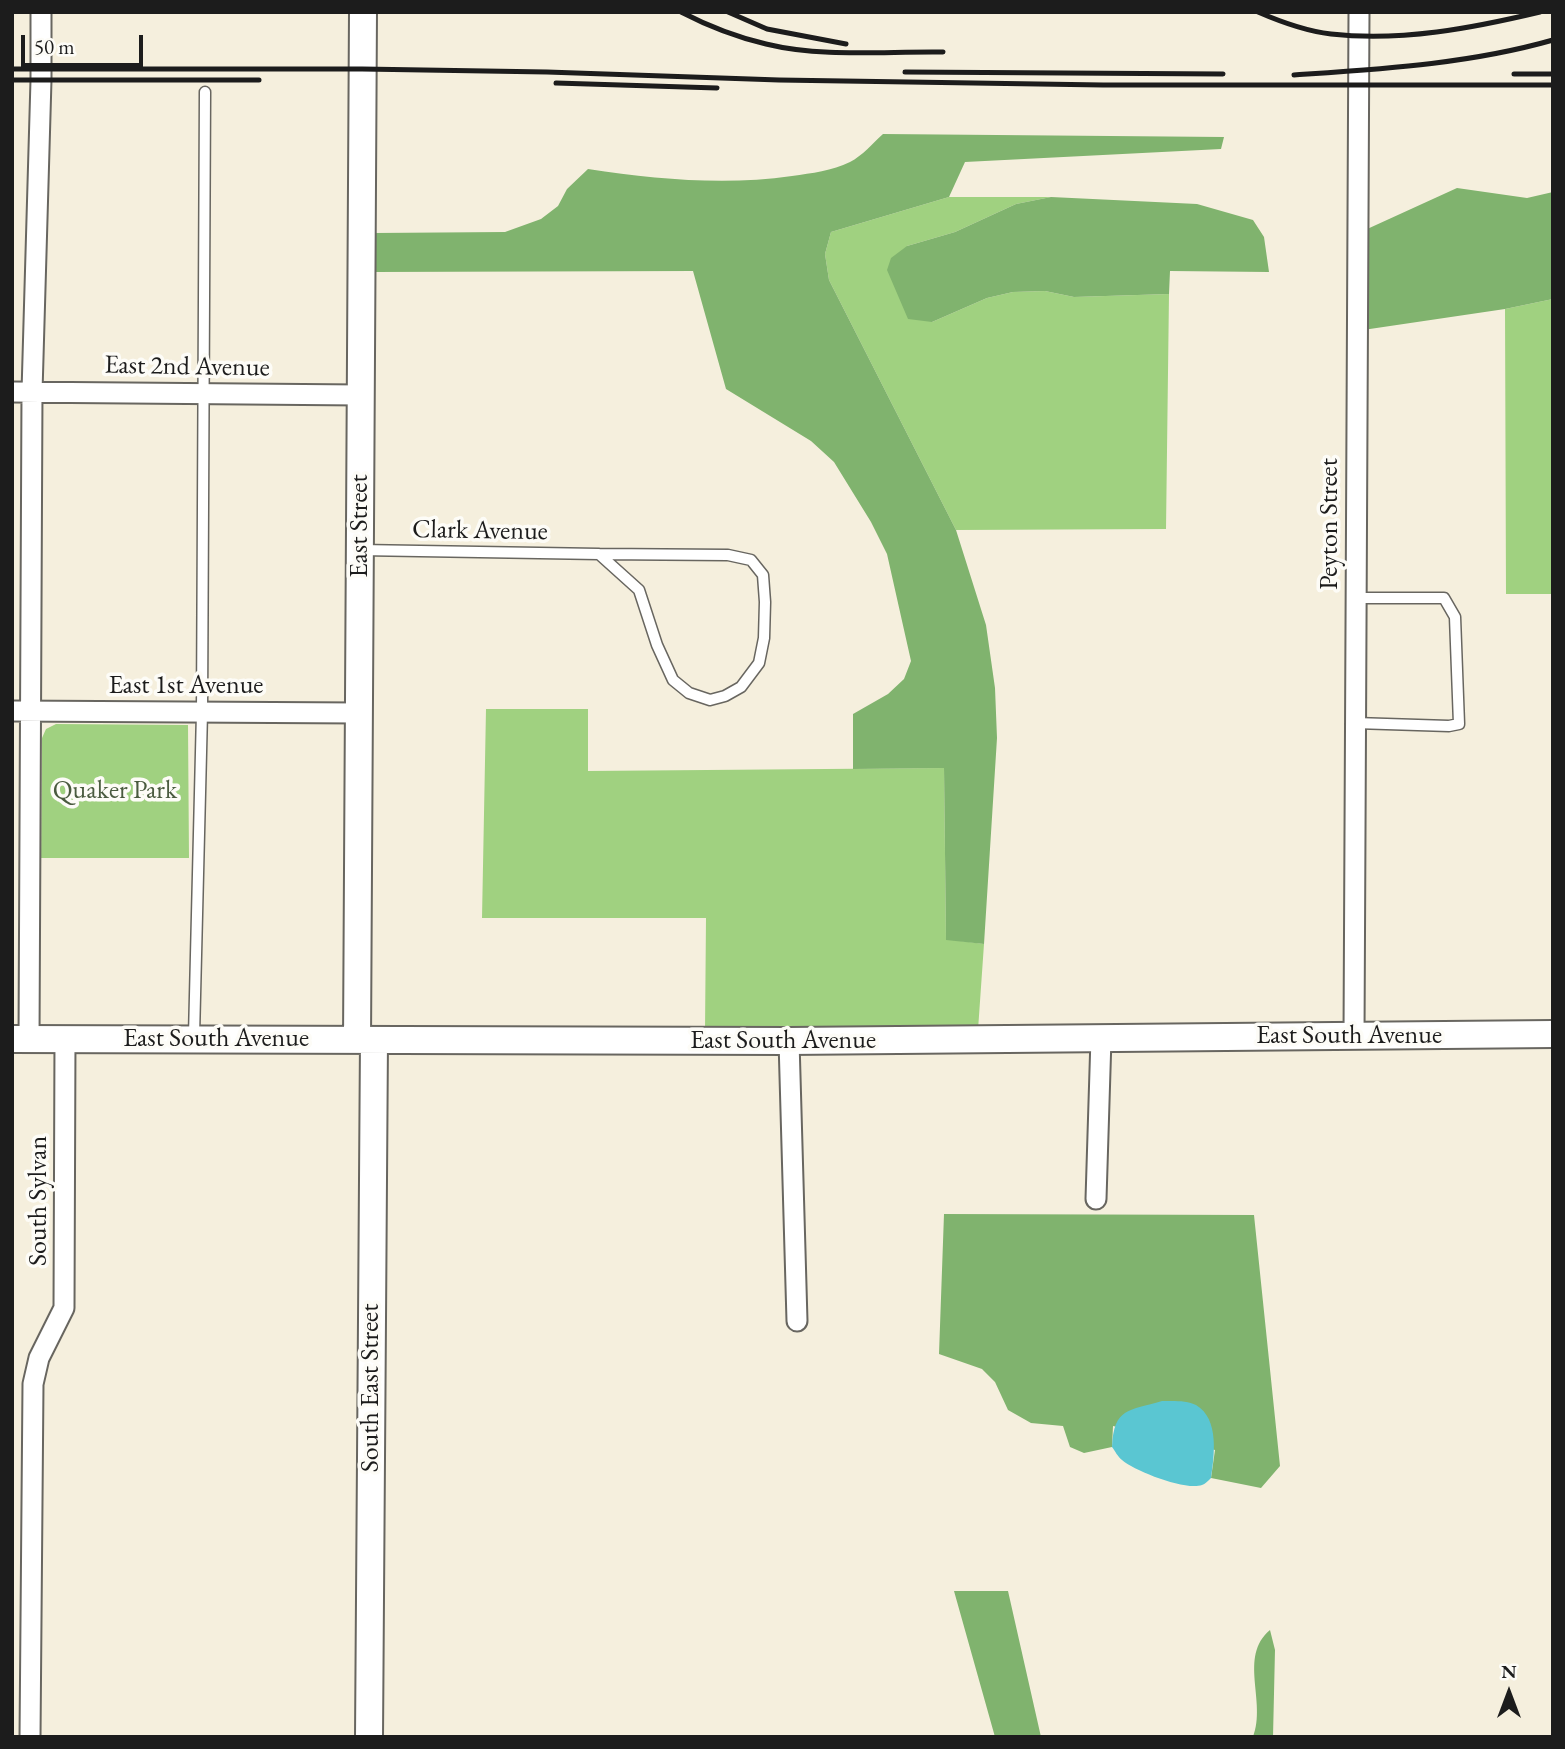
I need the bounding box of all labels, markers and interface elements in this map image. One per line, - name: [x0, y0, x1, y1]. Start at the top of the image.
- scale bar: [24, 21, 147, 65]
- text: 50 m: [34, 33, 75, 60]
- street label: East 2nd Avenue: [104, 350, 270, 384]
- street label: Peyton Street: [1314, 458, 1346, 590]
- street label: East Street: [344, 474, 376, 578]
- street label: Clark Avenue: [412, 514, 548, 548]
- street label: East 1st Avenue: [108, 670, 264, 702]
- park label: Quaker Park: [53, 775, 177, 807]
- street label: East South Avenue: [1256, 1020, 1442, 1052]
- street label: East South Avenue: [123, 1023, 309, 1055]
- street label: East South Avenue: [690, 1025, 876, 1057]
- street label: South Sylvan: [23, 1136, 55, 1266]
- street label: South East Street: [355, 1304, 387, 1472]
- north arrow: [1474, 1658, 1544, 1728]
- text: N: [1501, 1659, 1517, 1684]

